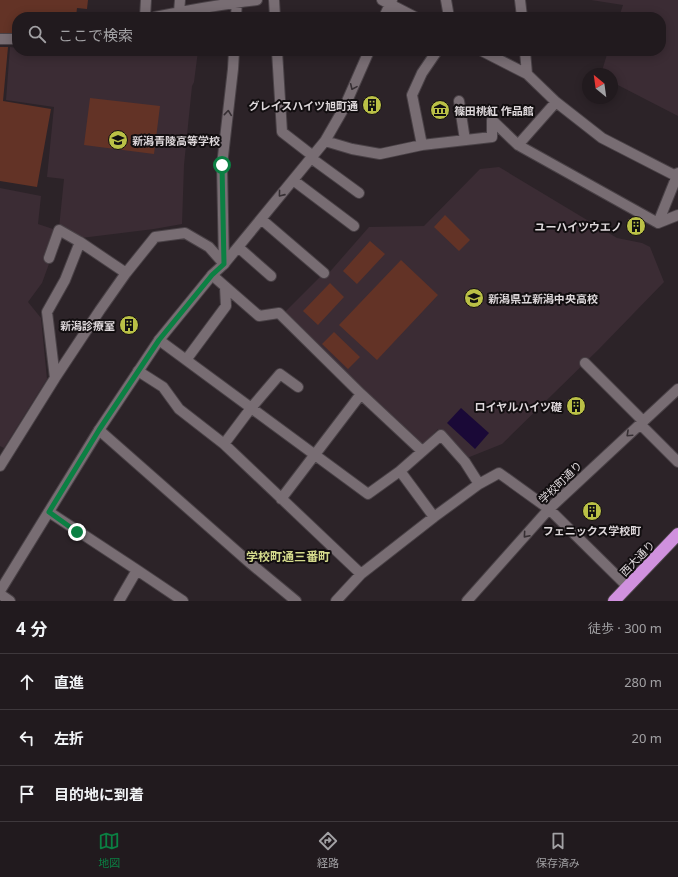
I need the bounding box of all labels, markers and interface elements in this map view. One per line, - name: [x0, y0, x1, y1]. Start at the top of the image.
- search box: [12, 12, 666, 56]
- icon: search: [26, 23, 48, 45]
- text: ここで検索: [58, 25, 133, 45]
- north arrow: [582, 68, 618, 104]
- one-way arrow: [350, 82, 358, 90]
- building icon: グレイスハイツ旭町通: [361, 94, 383, 116]
- place label: グレイスハイツ旭町通: [249, 98, 358, 113]
- museum icon: 篠田桃紅 作品館: [429, 99, 451, 121]
- place label: 篠田桃紅 作品館: [454, 103, 534, 118]
- one-way arrow: [223, 110, 232, 116]
- school or university icon: 新潟青陵高等学校: [107, 129, 129, 151]
- place label: 新潟青陵高等学校: [132, 133, 220, 148]
- route start: [213, 156, 231, 174]
- one-way arrow: [279, 189, 286, 196]
- building icon: ユーハイツウエノ: [625, 215, 647, 237]
- place label: ユーハイツウエノ: [534, 219, 622, 234]
- school or university icon: 新潟県立新潟中央高校: [463, 287, 485, 309]
- place label: 新潟県立新潟中央高校: [488, 291, 598, 306]
- building icon: 新潟診療室: [118, 314, 140, 336]
- place label: 新潟診療室: [60, 318, 115, 333]
- building icon: ロイヤルハイツ礎: [565, 395, 587, 417]
- place label: ロイヤルハイツ礎: [475, 399, 562, 414]
- one-way arrow: [626, 430, 634, 437]
- street label: 学校町通り: [535, 458, 585, 506]
- building icon: フェニックス学校町: [581, 500, 603, 522]
- route end: [68, 523, 86, 541]
- place label: フェニックス学校町: [543, 523, 641, 538]
- one-way arrow: [523, 530, 530, 538]
- street label: 西大通り: [616, 537, 658, 579]
- district label: 学校町通三番町: [246, 548, 330, 565]
- text: 4 分: [16, 617, 47, 640]
- text: 徒歩 · 300 m: [588, 619, 662, 637]
- icon: ahead: [16, 671, 38, 693]
- text: 直進: [54, 672, 84, 692]
- text: 280 m: [624, 673, 662, 691]
- icon: left: [16, 727, 38, 749]
- text: 左折: [54, 728, 84, 748]
- text: 20 m: [632, 729, 662, 747]
- icon: arrive: [16, 783, 38, 805]
- text: 目的地に到着: [54, 784, 144, 804]
- tab: 地図: [98, 830, 120, 870]
- tab: 経路: [317, 830, 339, 870]
- tab: 保存済み: [536, 830, 580, 870]

